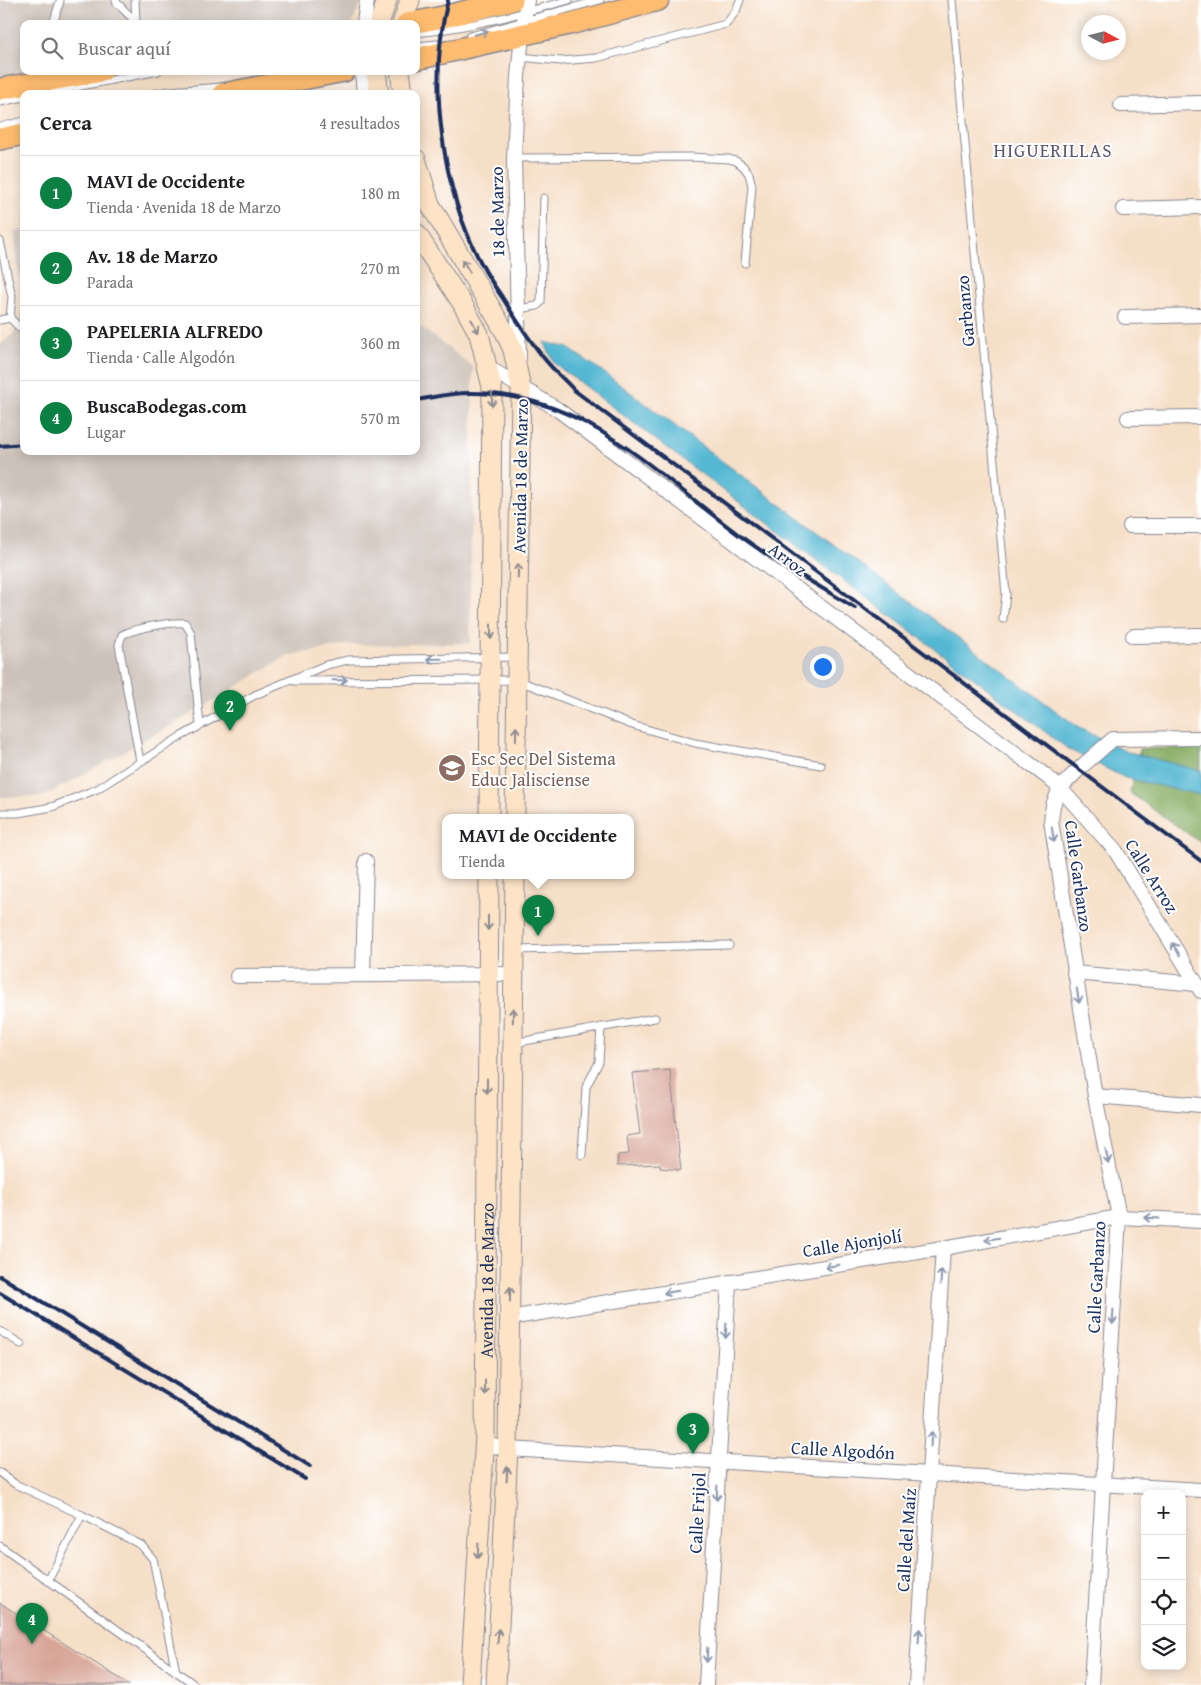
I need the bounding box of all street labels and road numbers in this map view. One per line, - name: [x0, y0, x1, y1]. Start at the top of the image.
- street label: 18 de Marzo: [483, 166, 511, 258]
- street label: Garbanzo: [948, 274, 982, 348]
- street label: Avenida 18 de Marzo: [505, 398, 535, 554]
- street label: Arroz: [763, 535, 813, 583]
- street label: Calle Garbanzo: [1058, 818, 1100, 934]
- street label: Calle Arroz: [1118, 833, 1186, 919]
- street label: Avenida 18 de Marzo: [472, 1203, 500, 1358]
- street label: Calle Garbanzo: [1080, 1220, 1112, 1334]
- street label: Calle Ajonjolí: [801, 1222, 904, 1264]
- street label: Calle Algodón: [790, 1434, 896, 1466]
- street label: Calle Frijol: [681, 1472, 713, 1554]
- street label: Calle del Maíz: [889, 1487, 923, 1593]

